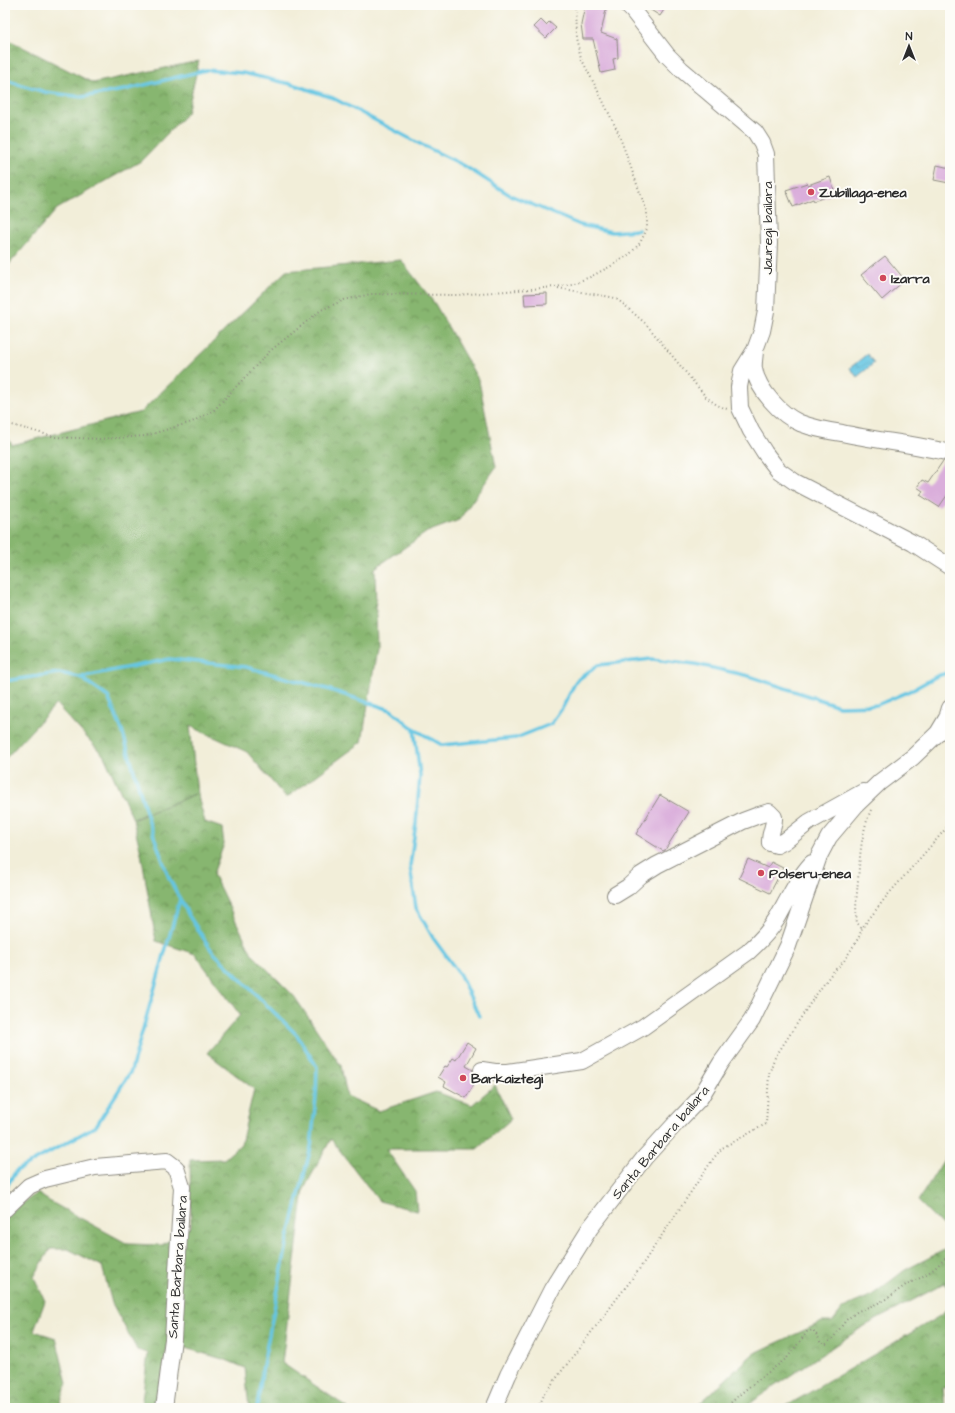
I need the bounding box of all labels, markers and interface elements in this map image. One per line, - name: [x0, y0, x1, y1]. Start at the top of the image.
- north arrow: [889, 26, 929, 66]
- text: N: [906, 29, 913, 44]
- street label: Jauregi bailara: [758, 181, 778, 275]
- place label: Zubillaga-enea: [819, 183, 907, 204]
- marker: Zubillaga-enea: [806, 187, 816, 197]
- place label: Izarra: [891, 269, 931, 289]
- marker: Izarra: [878, 273, 888, 283]
- place label: Polseru-enea: [769, 864, 852, 884]
- marker: Polseru-enea: [756, 868, 766, 878]
- place label: Barkaiztegi: [471, 1069, 544, 1090]
- marker: Barkaiztegi: [458, 1073, 468, 1083]
- street label: Santa Barbara bailara: [607, 1081, 714, 1204]
- street label: Santa Barbara bailara: [163, 1195, 193, 1339]

